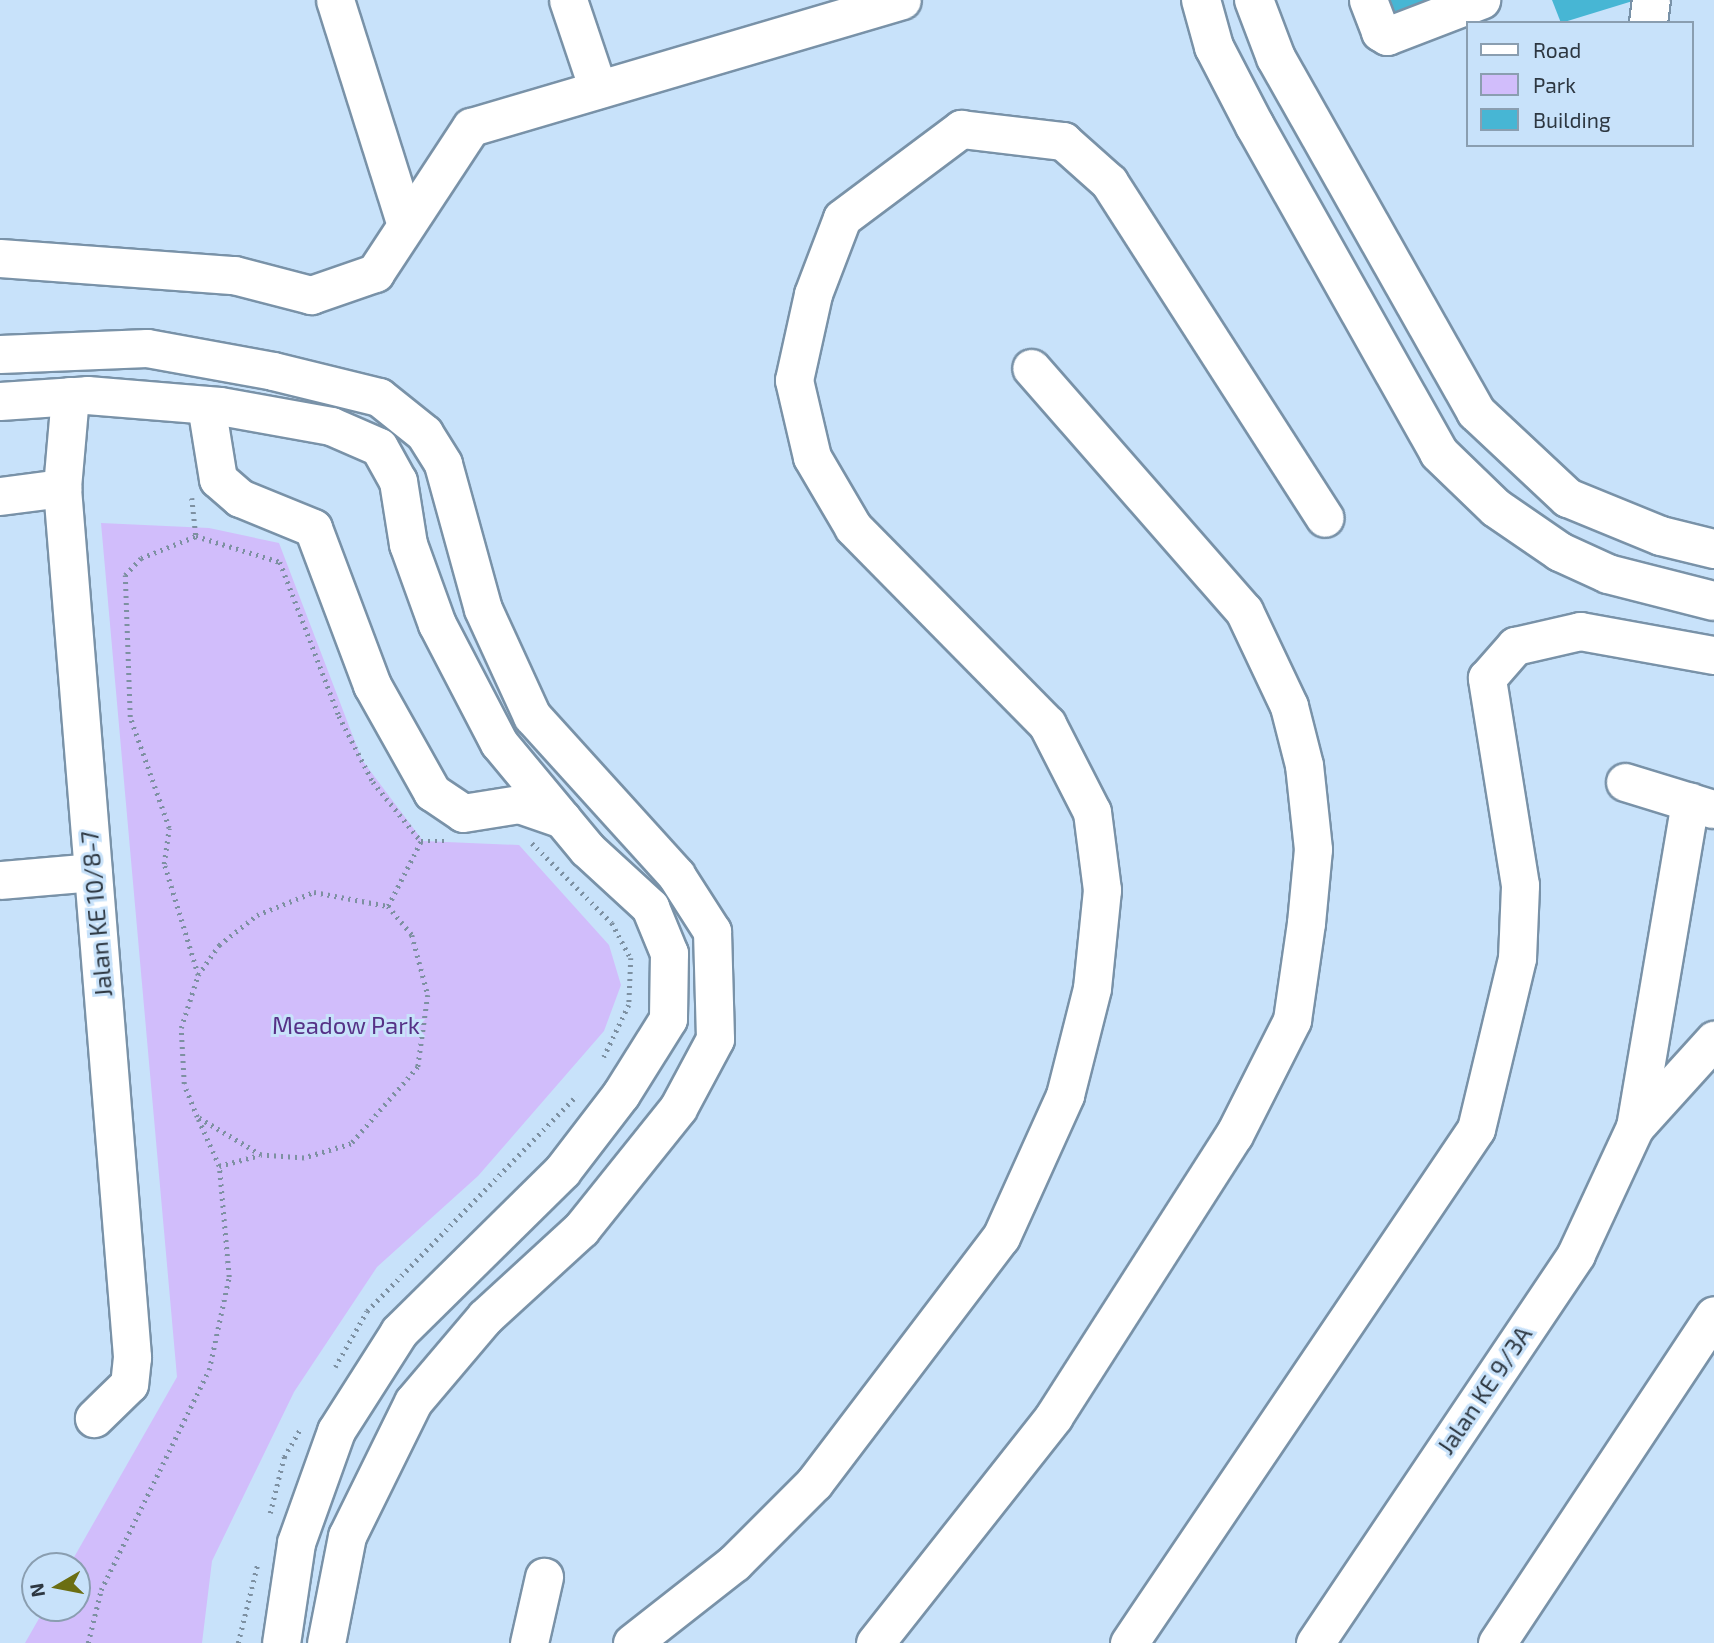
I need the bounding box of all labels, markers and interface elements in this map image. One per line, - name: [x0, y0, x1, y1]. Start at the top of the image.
- legend: [1466, 21, 1693, 147]
- text: Road: [1533, 37, 1581, 62]
- text: Park: [1533, 72, 1576, 97]
- text: Building: [1533, 107, 1611, 132]
- street label: Jalan KE 10/8-7: [74, 830, 118, 998]
- park label: Meadow Park: [272, 1011, 420, 1039]
- street label: Jalan KE 9/3A: [1431, 1321, 1537, 1459]
- north arrow: [21, 1552, 91, 1622]
- text: N: [24, 1582, 49, 1599]

